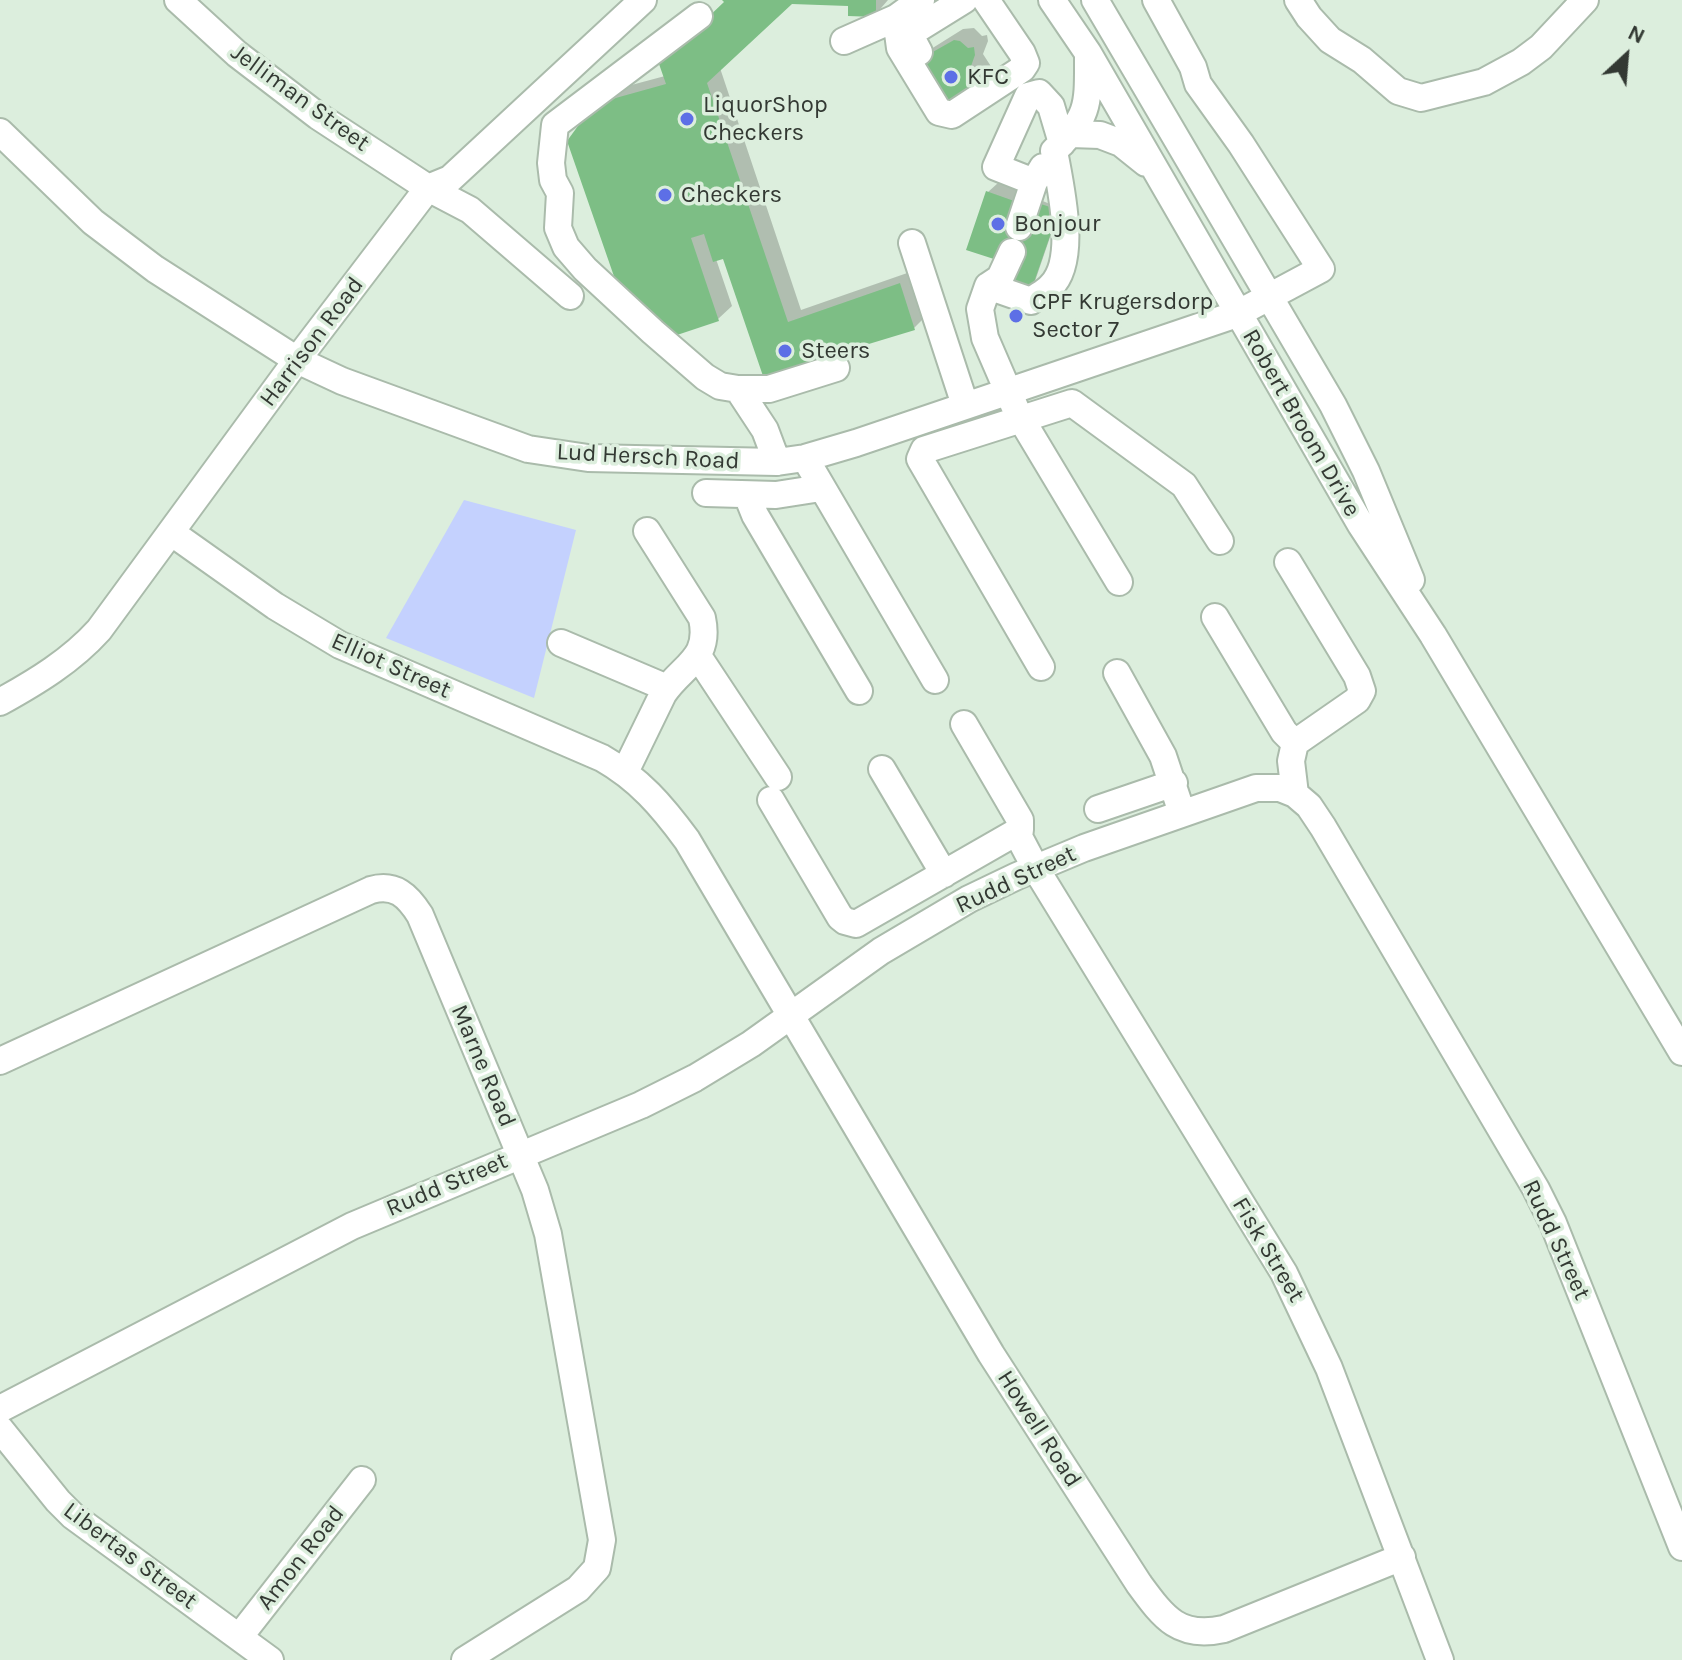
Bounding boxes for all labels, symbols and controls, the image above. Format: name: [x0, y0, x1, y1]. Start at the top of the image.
north arrow: [1586, 16, 1666, 96]
text: N: [1624, 19, 1649, 50]
street label: Jelliman Street: [225, 38, 375, 158]
place label: KFC: [967, 63, 1009, 91]
marker: KFC: [942, 68, 960, 86]
place label: LiquorShop Checkers: [703, 91, 828, 147]
marker: LiquorShop Checkers: [678, 110, 696, 128]
place label: Checkers: [681, 181, 782, 209]
marker: Checkers: [656, 186, 674, 204]
place label: Bonjour: [1014, 210, 1100, 238]
marker: Bonjour: [989, 215, 1007, 233]
street label: Harrison Road: [254, 271, 370, 413]
place label: CPF Krugersdorp Sector 7: [1032, 288, 1213, 344]
marker: CPF Krugersdorp Sector 7: [1007, 307, 1025, 325]
street label: Robert Broom Drive: [1236, 324, 1366, 522]
place label: Steers: [801, 337, 870, 365]
marker: Steers: [776, 342, 794, 360]
street label: Lud Hersch Road: [556, 438, 740, 476]
street label: Elliot Street: [327, 627, 455, 705]
street label: Rudd Street: [951, 840, 1081, 920]
street label: Marne Road: [444, 1001, 522, 1131]
street label: Rudd Street: [382, 1146, 512, 1224]
street label: Rudd Street: [1516, 1175, 1596, 1305]
street label: Fisk Street: [1225, 1192, 1311, 1308]
street label: Howell Road: [991, 1365, 1087, 1493]
street label: Libertas Street: [57, 1496, 203, 1616]
street label: Amon Road: [251, 1500, 351, 1616]

